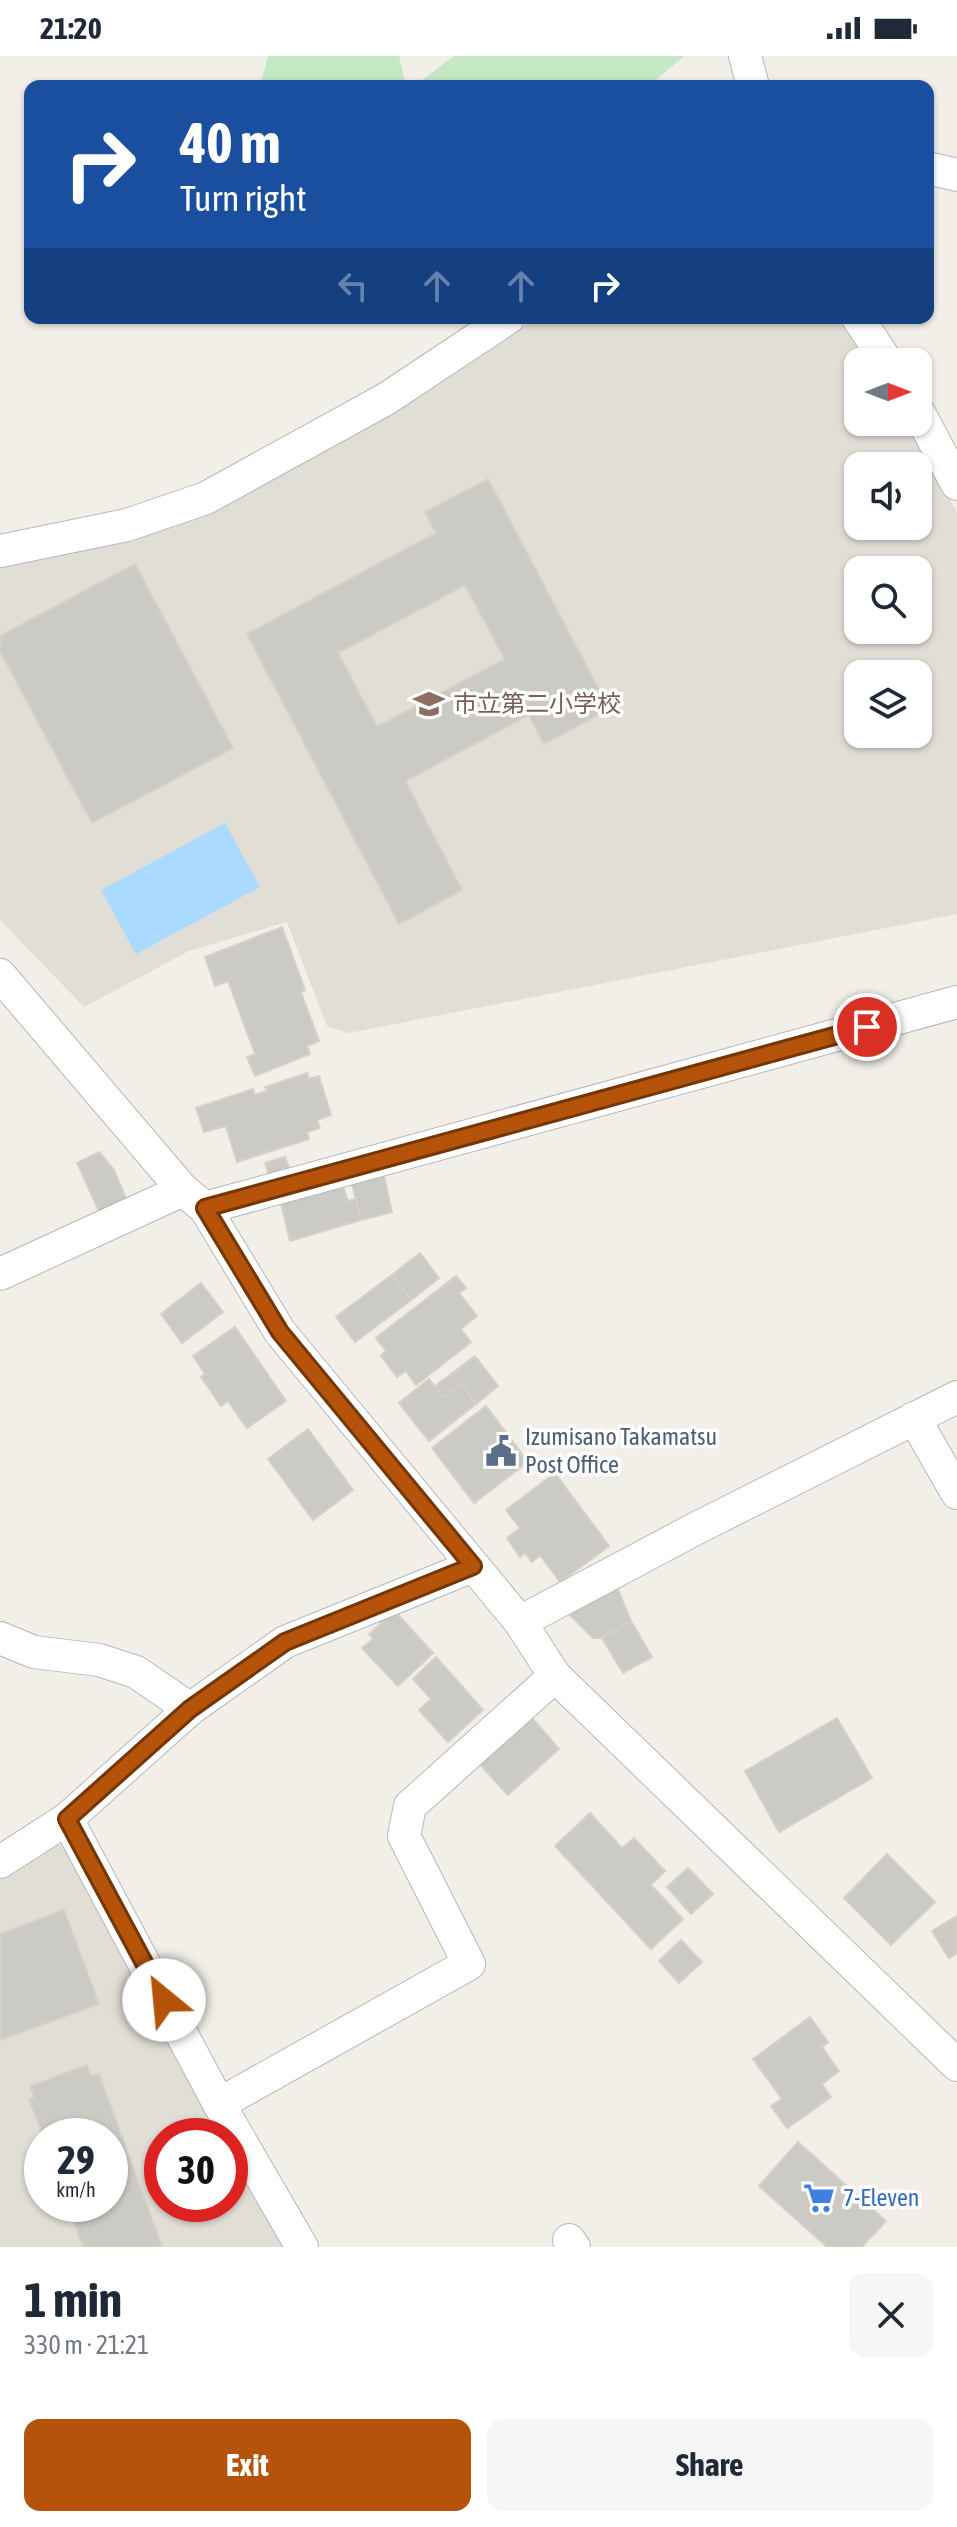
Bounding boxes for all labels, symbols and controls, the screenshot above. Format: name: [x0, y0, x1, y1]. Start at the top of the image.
text: 21:20: [40, 11, 102, 45]
text: 40 m: [180, 111, 281, 175]
icon: right: [48, 112, 152, 216]
text: Turn right: [180, 177, 307, 219]
icon: left: [331, 264, 375, 308]
icon: ahead: [415, 264, 459, 308]
icon: ahead: [499, 264, 543, 308]
icon: right: [583, 264, 627, 308]
north arrow: [844, 348, 932, 436]
map controls: [844, 348, 932, 748]
button: sound: [844, 452, 932, 540]
button: search: [844, 556, 932, 644]
button: layers: [844, 660, 932, 748]
school or university icon: 市立第二小学校: [412, 687, 446, 721]
place label: 市立第二小学校: [453, 690, 621, 717]
pin: [833, 993, 901, 1061]
icon: arrive: [845, 1005, 889, 1049]
place label: Izumisano Takamatsu Post Office: [525, 1423, 717, 1478]
public building icon: Izumisano Takamatsu Post Office: [484, 1434, 518, 1468]
position arrow: [122, 1958, 206, 2042]
speed limit sign: 30: [144, 2118, 248, 2222]
text: 29: [57, 2137, 95, 2182]
text: km/h: [56, 2178, 96, 2201]
supermarket icon: 7-Eleven: [802, 2181, 836, 2215]
place label: 7-Eleven: [843, 2184, 919, 2211]
text: 1 min: [24, 2272, 122, 2327]
button: close: [849, 2273, 933, 2357]
text: 330 m · 21:21: [24, 2330, 149, 2360]
button: Exit: [24, 2419, 471, 2511]
button: Share: [487, 2419, 933, 2511]

